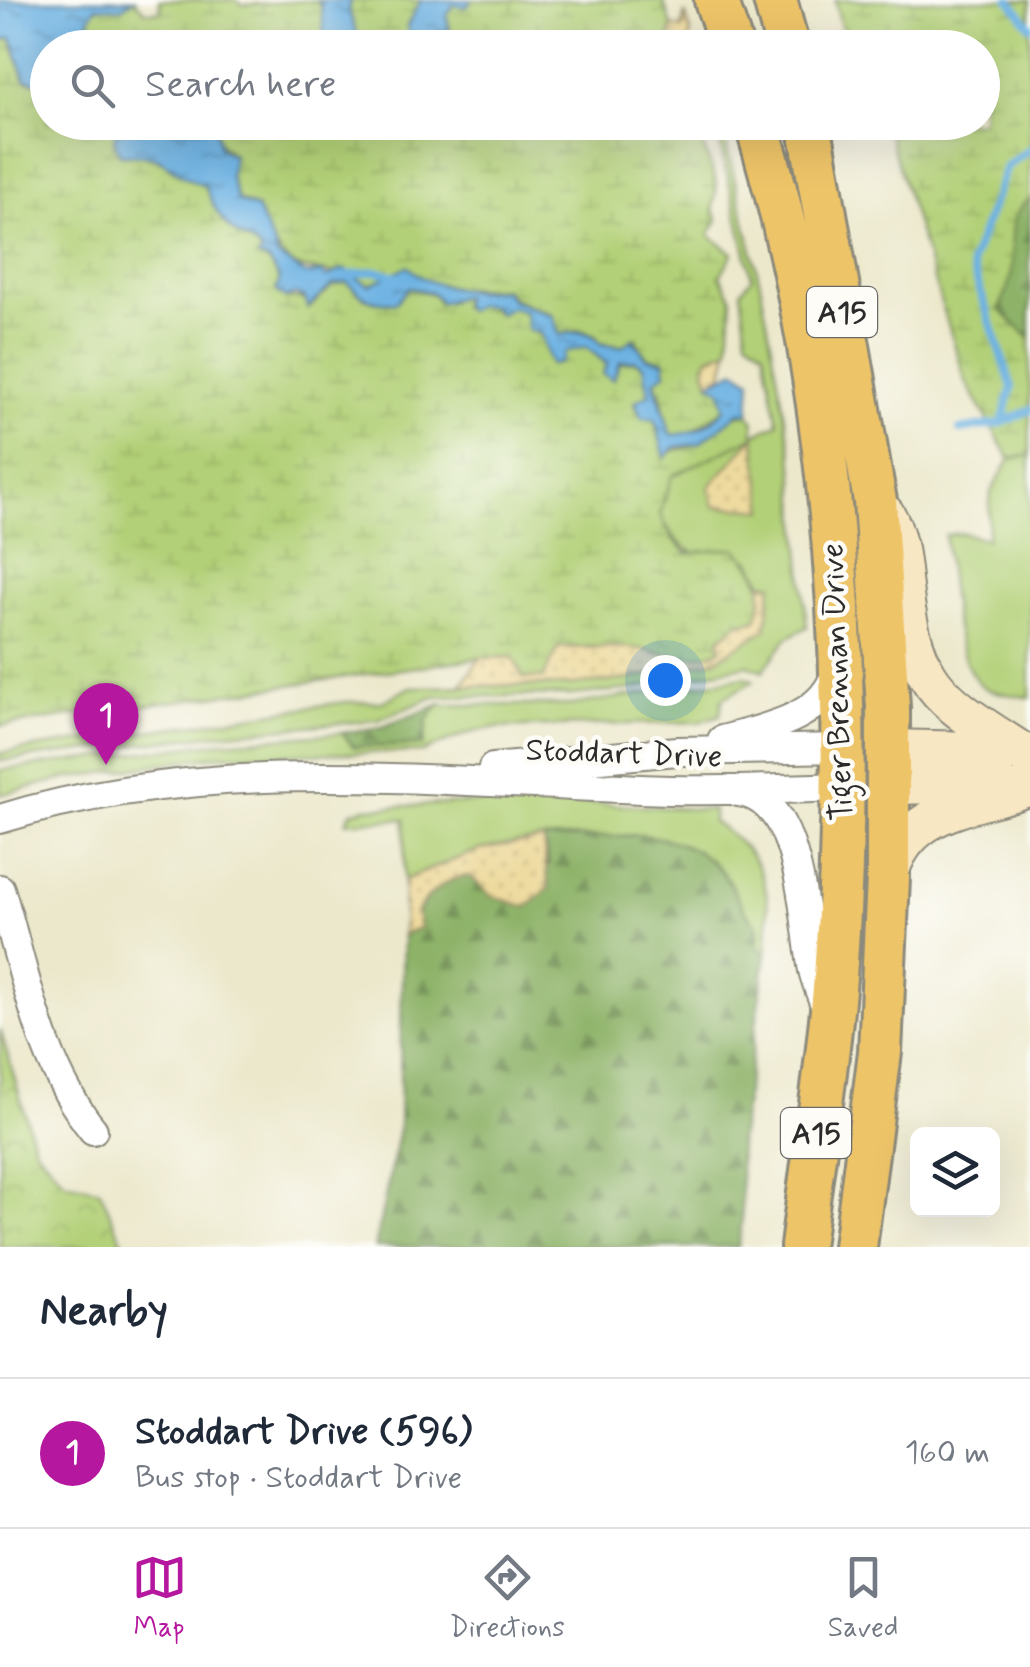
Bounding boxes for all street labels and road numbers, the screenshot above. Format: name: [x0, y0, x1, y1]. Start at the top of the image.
road number: A15: [807, 287, 877, 337]
street label: Tiger Brennan Drive: [812, 542, 867, 821]
street label: Stoddart Drive: [525, 730, 723, 778]
road number: A15: [781, 1108, 851, 1158]

